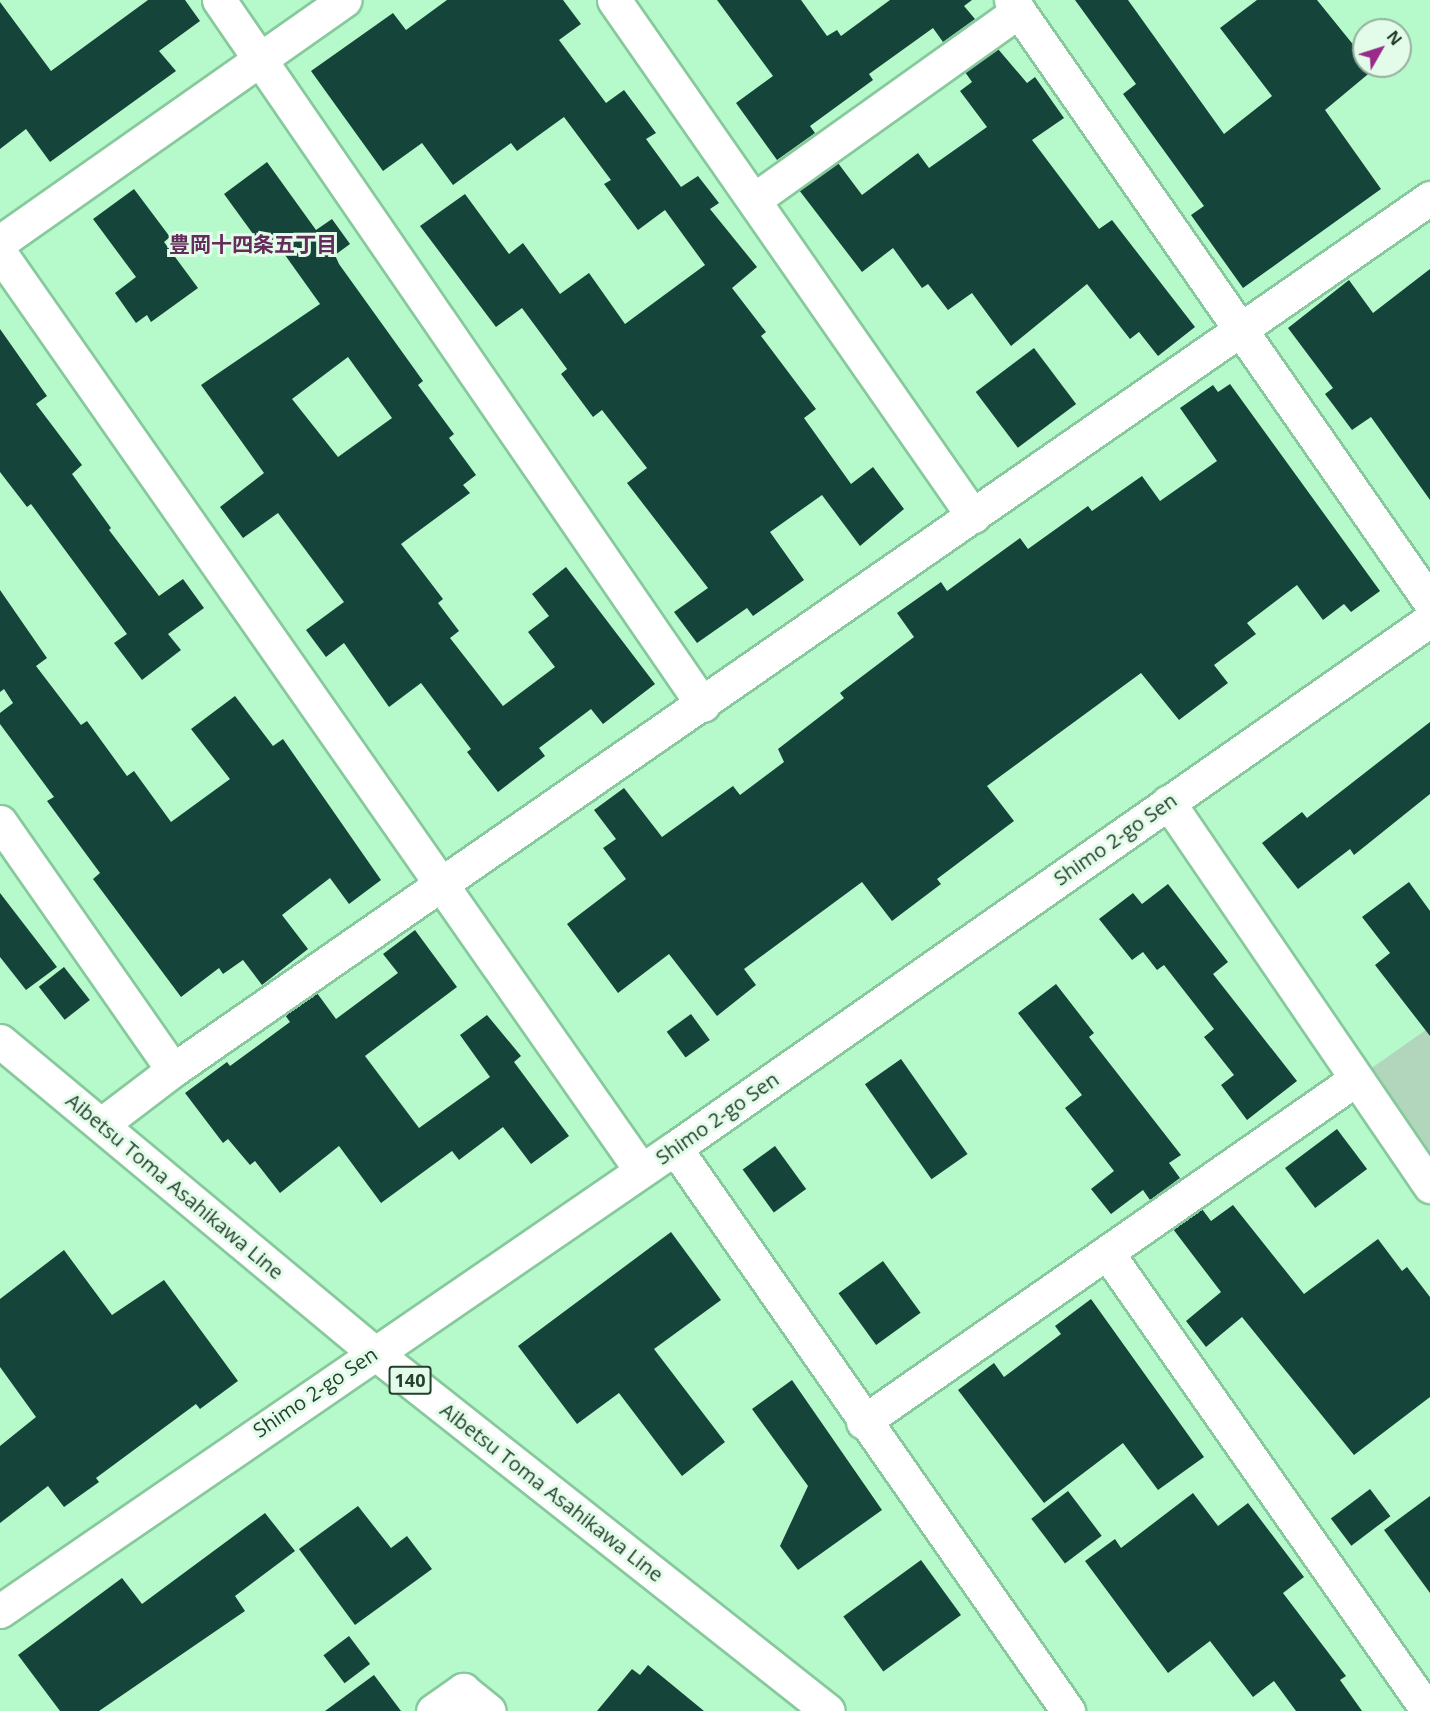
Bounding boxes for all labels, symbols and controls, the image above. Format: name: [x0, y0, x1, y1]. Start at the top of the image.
north arrow: [1352, 18, 1412, 78]
text: N: [1382, 26, 1407, 50]
district label: 豊岡十四条五丁目: [169, 231, 337, 257]
street label: Shimo 2-go Sen: [1049, 788, 1181, 890]
street label: Shimo 2-go Sen: [651, 1067, 783, 1169]
street label: Aibetsu Toma Asahikawa Line: [62, 1088, 288, 1284]
street label: Shimo 2-go Sen: [248, 1342, 382, 1442]
road number: 140: [388, 1365, 432, 1395]
street label: Aibetsu Toma Asahikawa Line: [436, 1398, 668, 1586]

